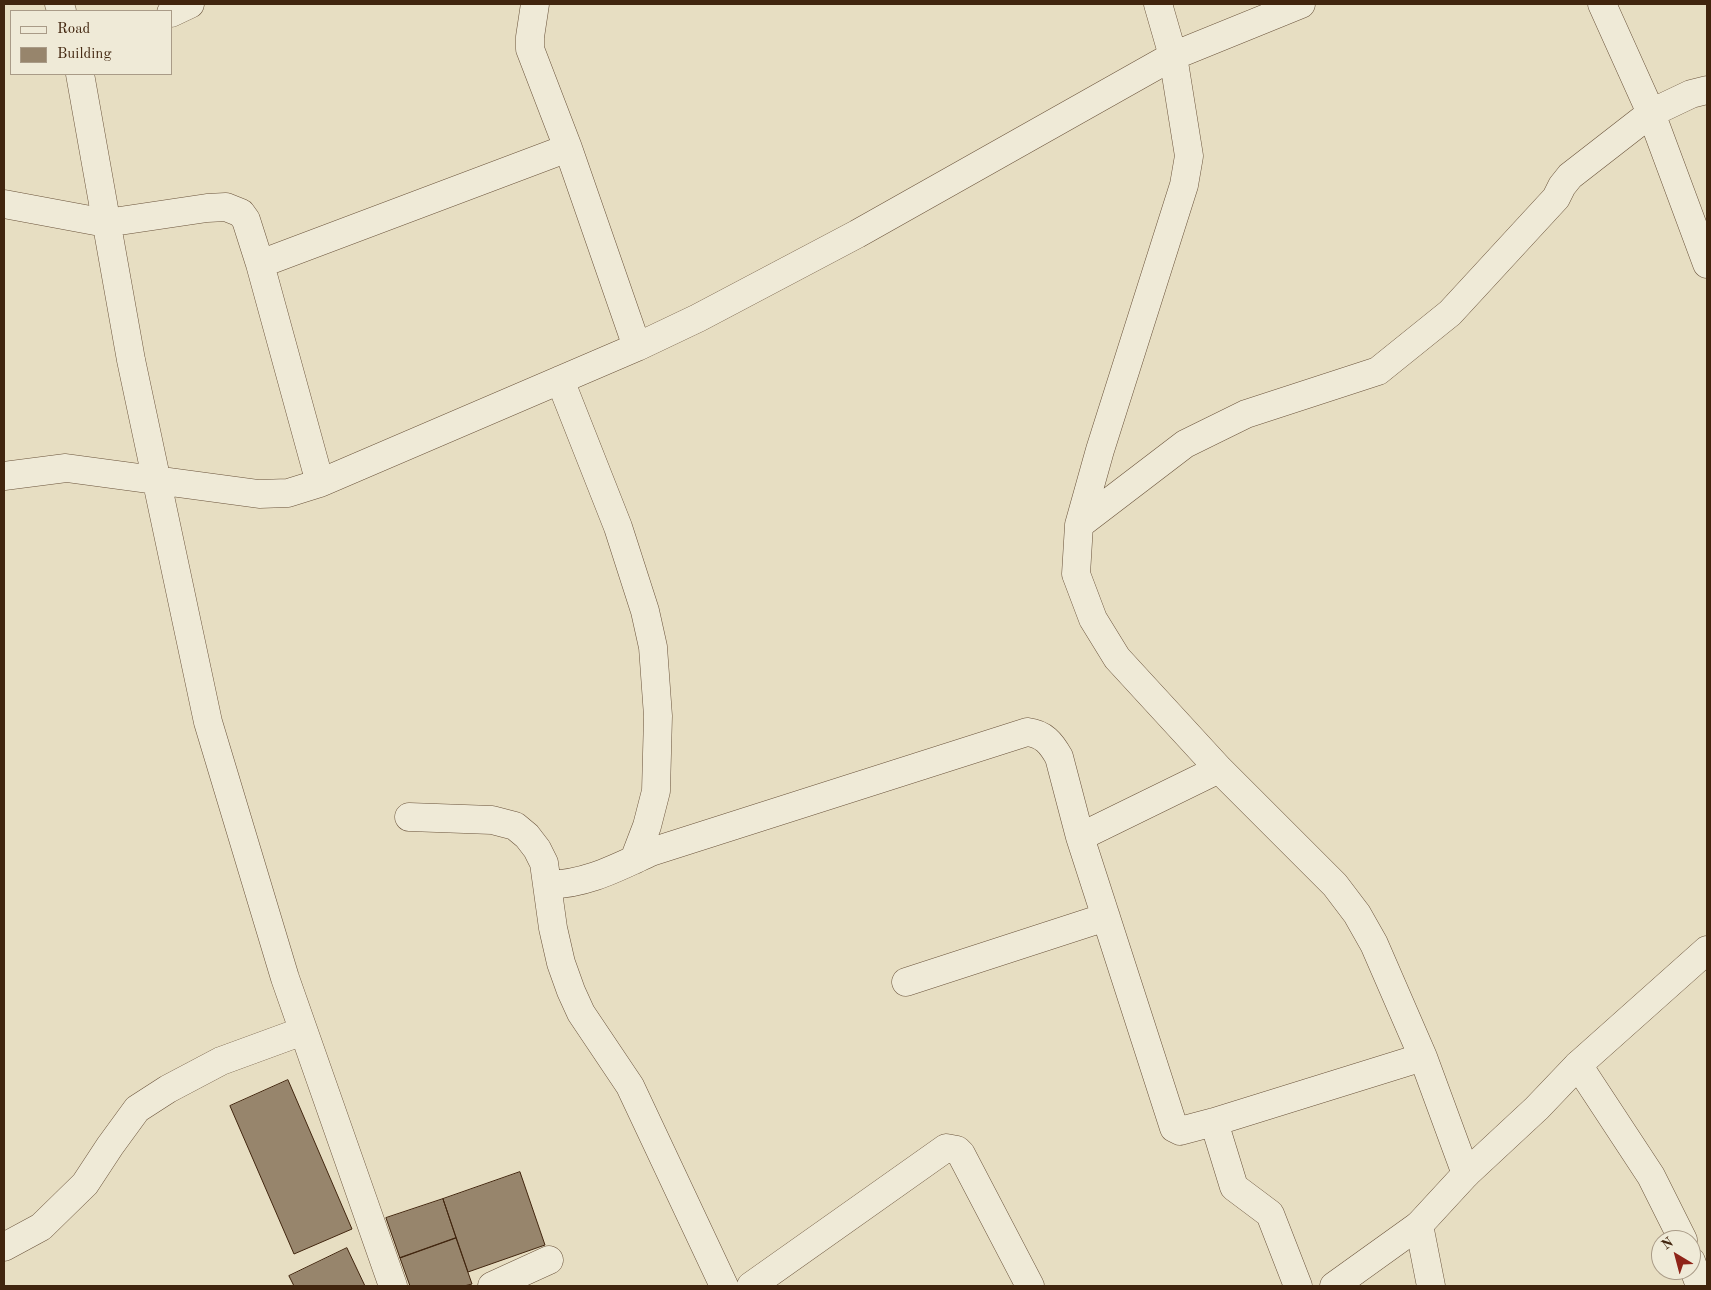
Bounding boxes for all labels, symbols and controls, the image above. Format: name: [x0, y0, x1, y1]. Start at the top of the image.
legend: [10, 10, 172, 75]
text: Road: [57, 22, 90, 37]
text: Building: [57, 47, 112, 62]
north arrow: [1651, 1230, 1701, 1280]
text: N: [1659, 1235, 1676, 1253]

